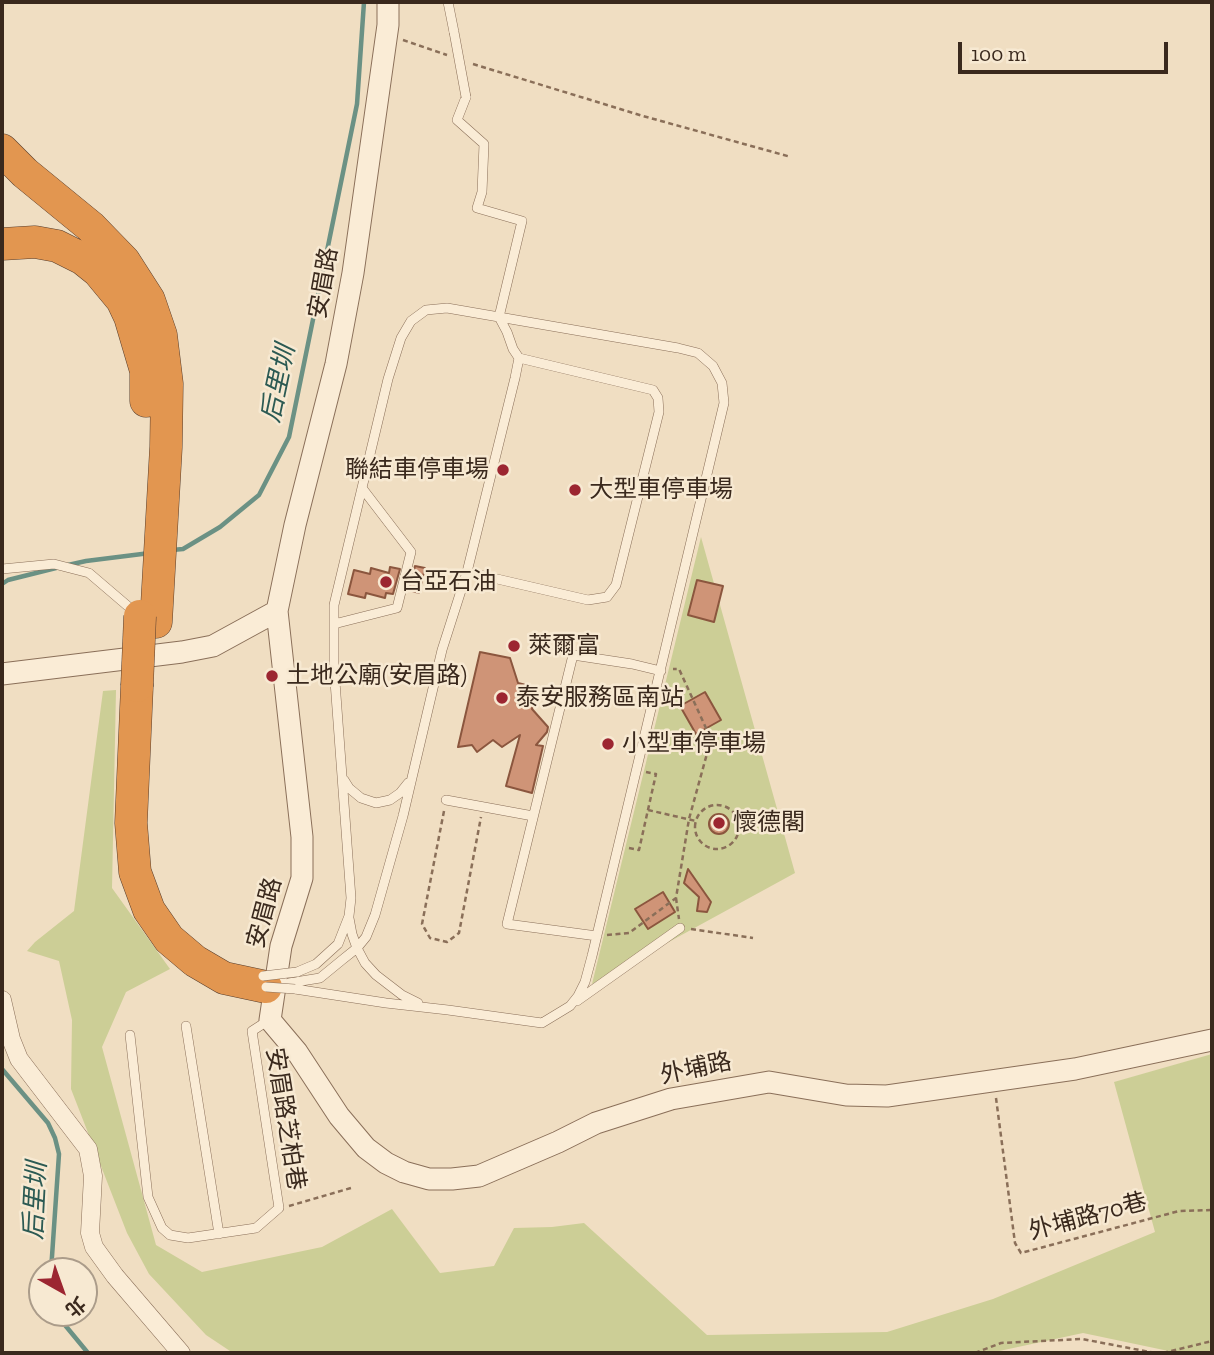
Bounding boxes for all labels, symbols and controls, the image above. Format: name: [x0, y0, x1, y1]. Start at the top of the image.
scale bar: [962, 28, 1172, 72]
text: 100 m: [971, 41, 1026, 66]
street label: 安眉路: [304, 245, 344, 321]
water label: 后里圳: [256, 343, 302, 425]
place label: 聯結車停車場: [345, 456, 489, 484]
marker: 聯結車停車場: [495, 462, 511, 478]
place label: 大型車停車場: [589, 476, 733, 504]
marker: 大型車停車場: [567, 482, 583, 498]
place label: 台亞石油: [400, 568, 496, 596]
marker: 台亞石油: [378, 574, 394, 590]
place label: 萊爾富: [528, 632, 600, 660]
marker: 萊爾富: [506, 638, 522, 654]
place label: 土地公廟(安眉路): [286, 662, 467, 690]
marker: 土地公廟(安眉路): [264, 668, 280, 684]
place label: 泰安服務區南站: [516, 684, 684, 712]
marker: 泰安服務區南站: [494, 690, 510, 706]
place label: 小型車停車場: [622, 730, 766, 758]
marker: 小型車停車場: [600, 736, 616, 752]
place label: 懷德閣: [733, 809, 805, 837]
marker: 懷德閣: [711, 815, 727, 831]
street label: 安眉路: [242, 874, 288, 952]
street label: 安眉路芝柏巷: [260, 1046, 310, 1192]
street label: 外埔路: [658, 1047, 734, 1091]
water label: 后里圳: [18, 1161, 54, 1241]
street label: 外埔路70巷: [1026, 1187, 1150, 1247]
north arrow: [28, 1257, 98, 1327]
text: 北: [61, 1292, 90, 1322]

